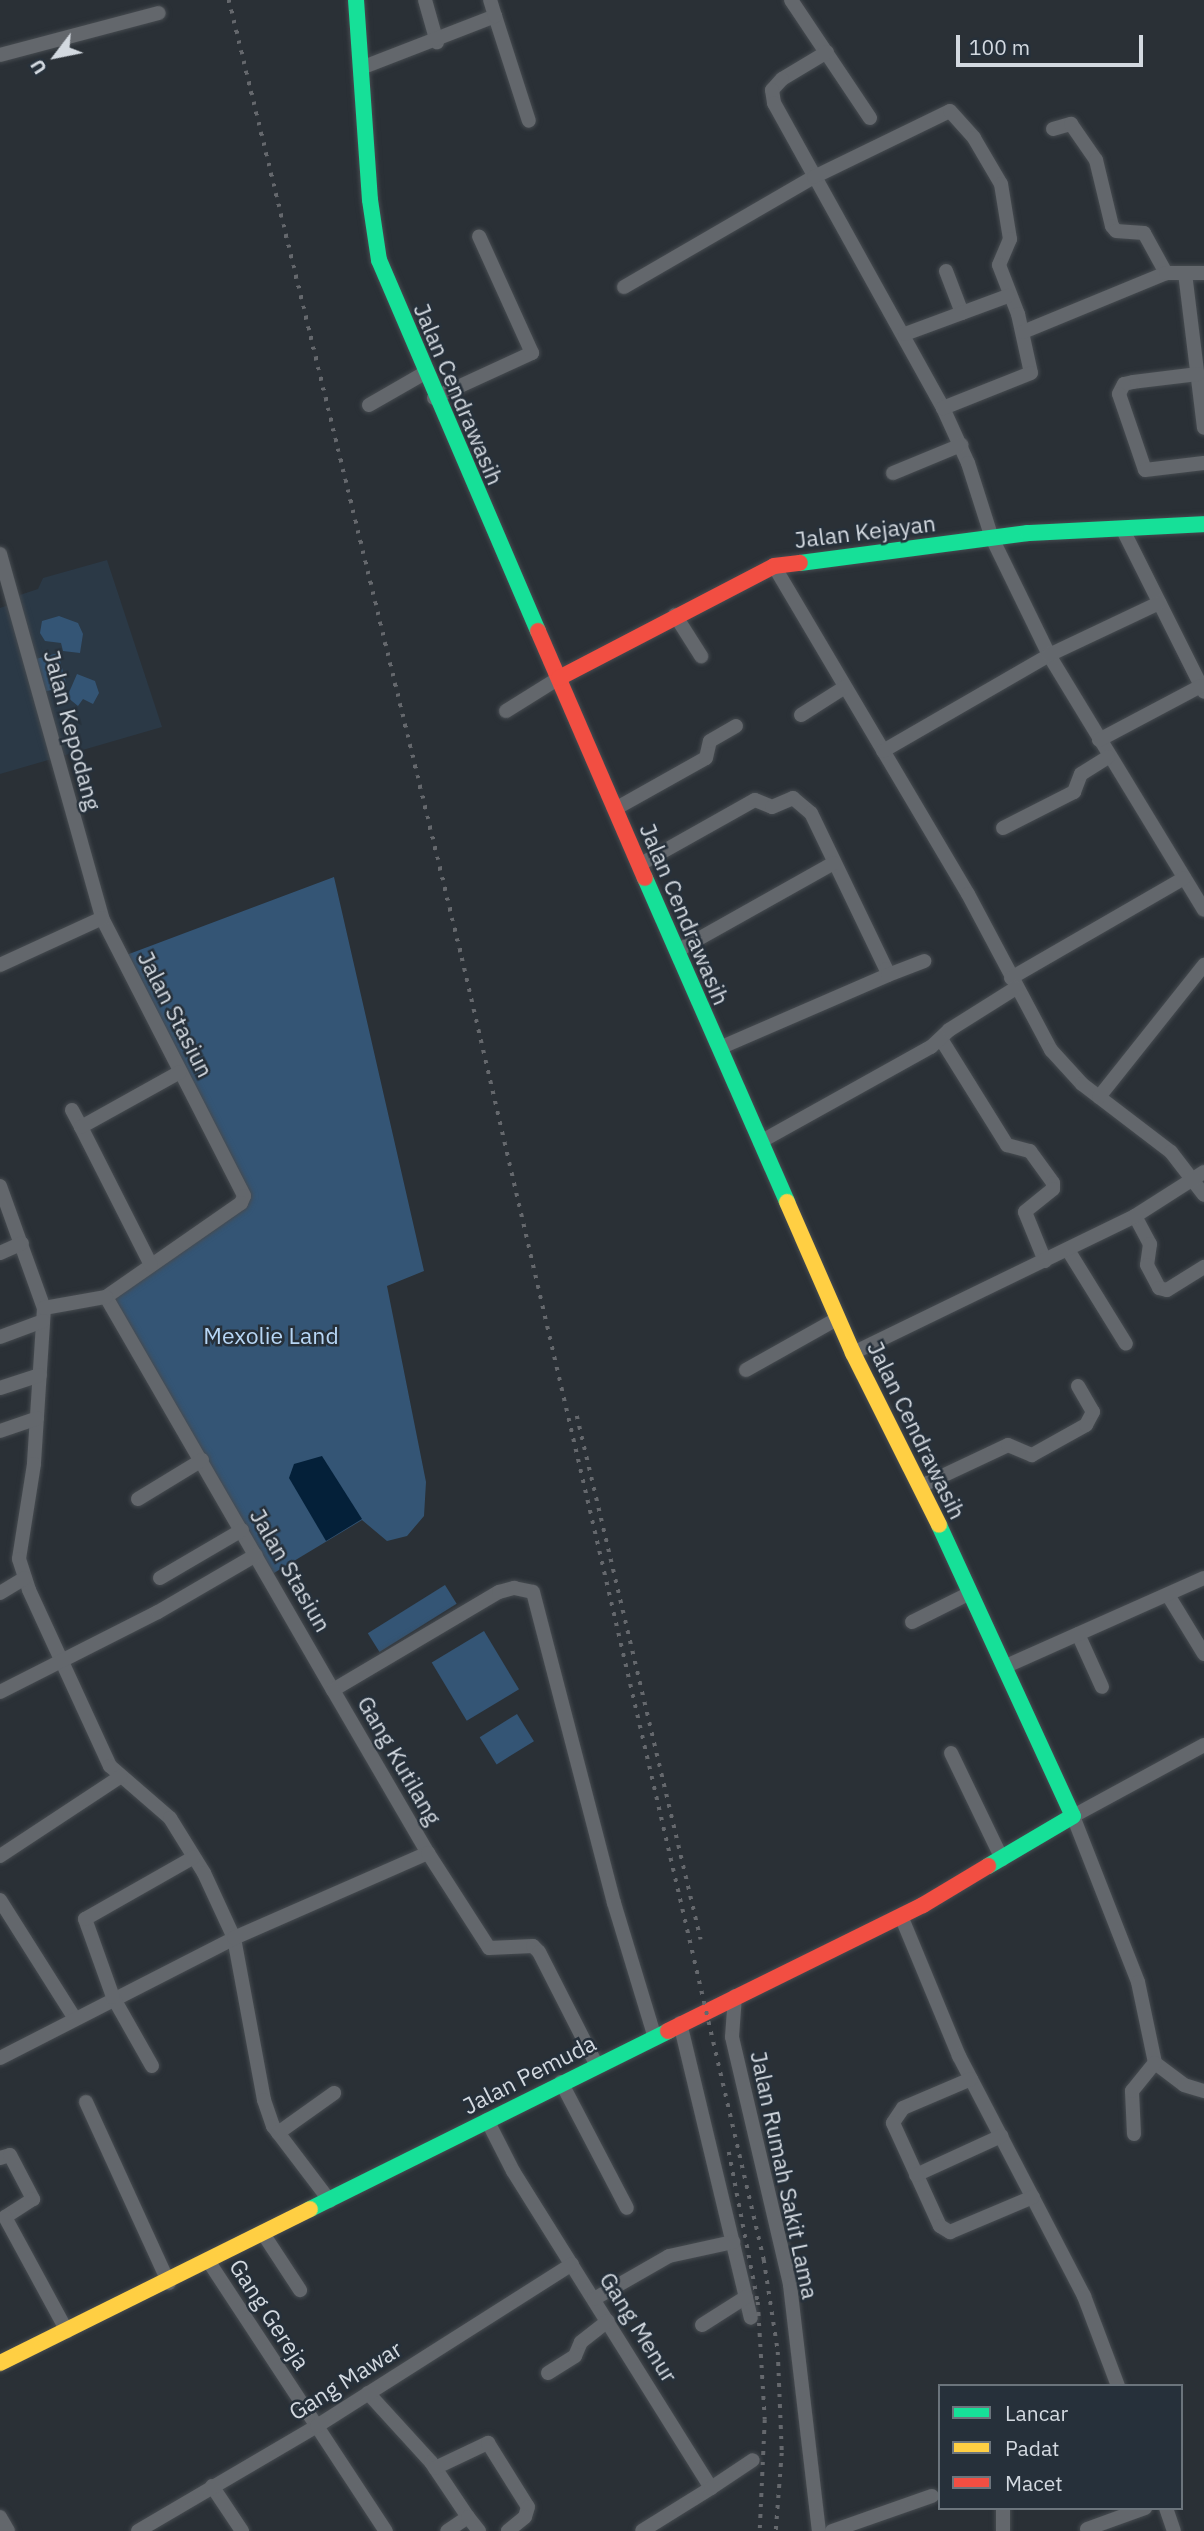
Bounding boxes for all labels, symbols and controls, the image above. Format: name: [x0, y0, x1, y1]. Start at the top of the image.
north arrow: [21, 21, 91, 91]
scale bar: [959, 21, 1146, 65]
text: 100 m: [969, 33, 1030, 61]
text: U: [25, 55, 52, 79]
street label: Jalan Cendrawasih: [408, 299, 510, 489]
street label: Jalan Kejayan: [793, 509, 937, 553]
street label: Jalan Kepodang: [38, 647, 108, 813]
street label: Jalan Cendrawasih: [634, 819, 736, 1009]
street label: Jalan Stasiun: [132, 946, 220, 1082]
park label: Mexolie Land: [203, 1321, 339, 1349]
street label: Jalan Cendrawasih: [862, 1336, 972, 1524]
street label: Jalan Stasiun: [245, 1503, 337, 1637]
street label: Gang Kutilang: [352, 1691, 448, 1829]
street label: Jalan Pemuda: [458, 2029, 600, 2119]
street label: Jalan Rumah Sakit Lama: [745, 2048, 825, 2302]
street label: Gang Gereja: [224, 2253, 316, 2375]
street label: Gang Menur: [594, 2267, 684, 2387]
street label: Gang Mawar: [283, 2334, 407, 2426]
legend: [938, 2384, 1183, 2510]
text: Lancar: [1005, 2399, 1068, 2427]
text: Padat: [1005, 2434, 1060, 2462]
text: Macet: [1005, 2469, 1063, 2497]

